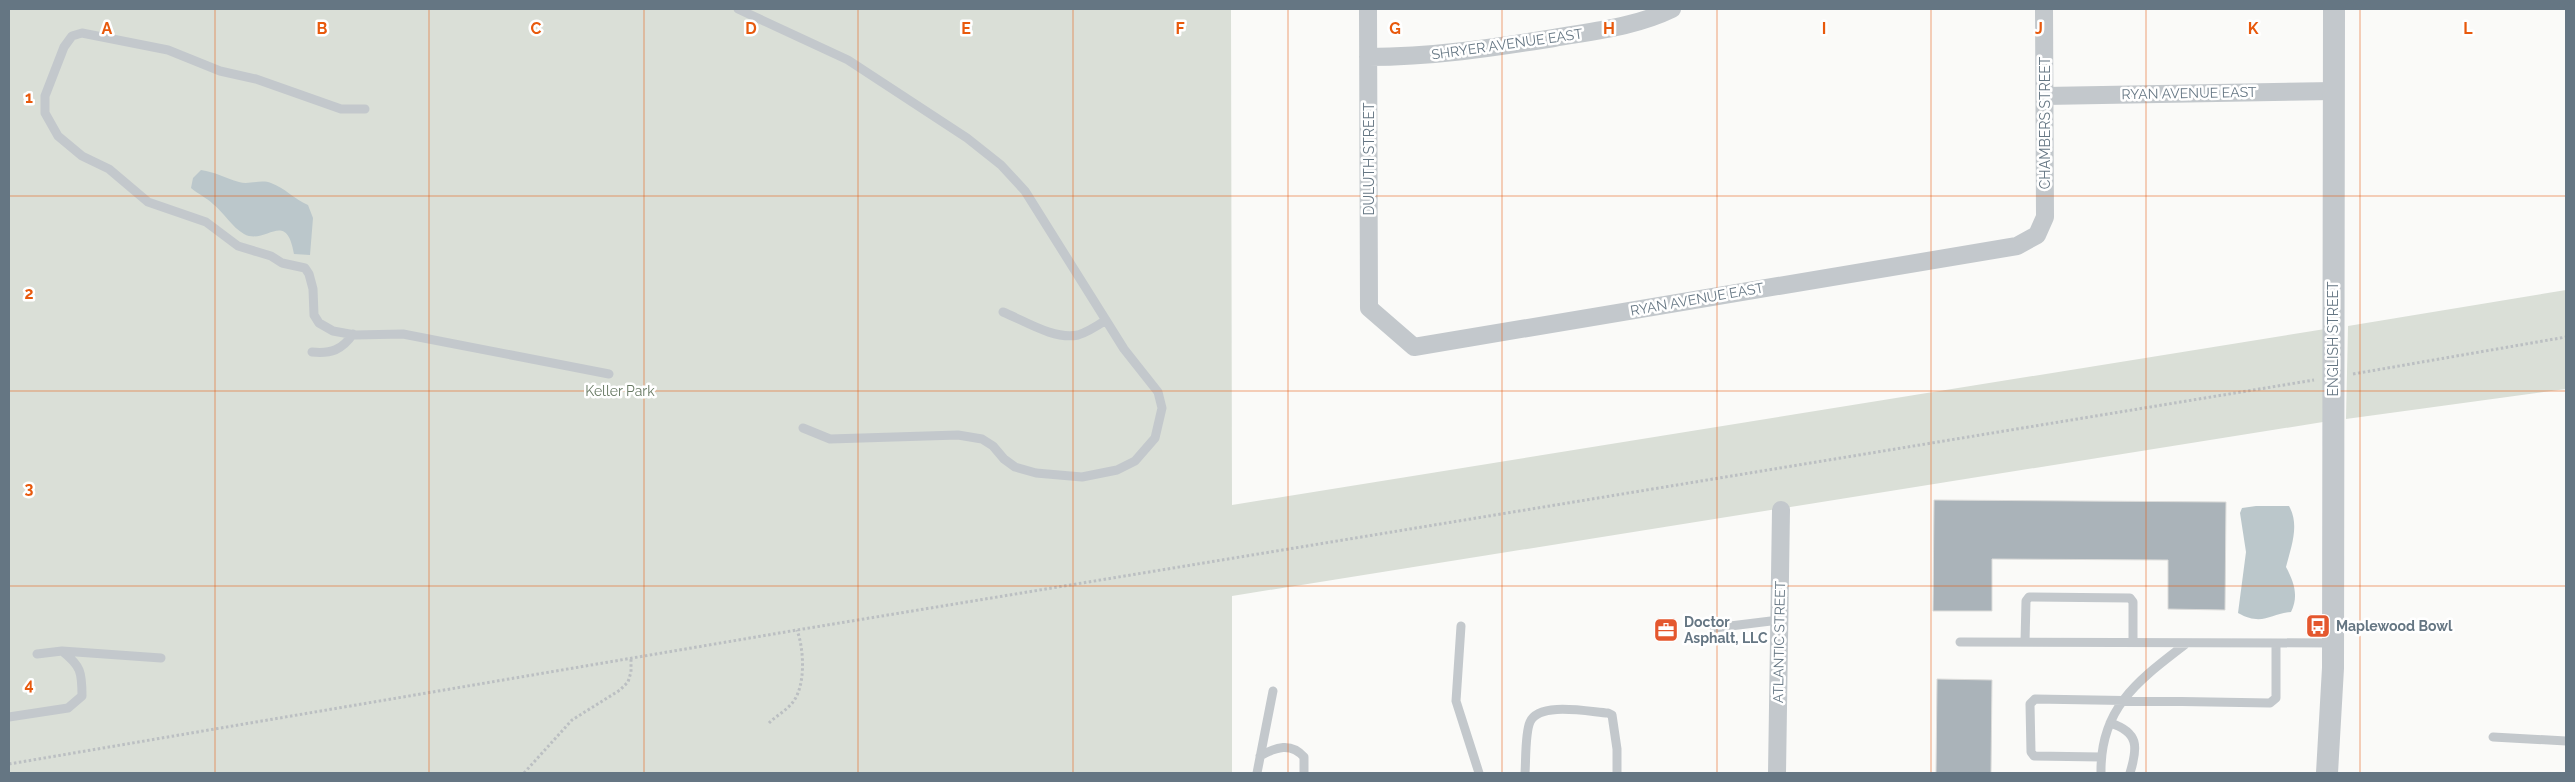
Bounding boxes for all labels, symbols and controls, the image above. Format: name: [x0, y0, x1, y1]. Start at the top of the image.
text: A: [102, 19, 113, 38]
text: B: [317, 19, 328, 38]
text: C: [531, 19, 542, 38]
text: D: [745, 19, 757, 38]
text: E: [961, 19, 971, 38]
text: F: [1175, 19, 1185, 38]
text: G: [1389, 19, 1401, 38]
text: H: [1603, 19, 1615, 38]
text: I: [1822, 19, 1826, 38]
text: J: [2035, 19, 2043, 38]
text: K: [2248, 19, 2259, 38]
text: L: [2463, 19, 2473, 38]
street label: SHRYER AVENUE EAST: [1430, 25, 1584, 63]
street label: CHAMBERS STREET: [2037, 56, 2053, 189]
street label: RYAN AVENUE EAST: [2121, 84, 2257, 102]
text: 1: [25, 88, 33, 107]
street label: DULUTH STREET: [1361, 102, 1377, 216]
street label: RYAN AVENUE EAST: [1629, 279, 1765, 319]
street label: ENGLISH STREET: [2325, 281, 2341, 397]
text: 2: [24, 284, 34, 303]
park label: Keller Park: [585, 383, 655, 399]
text: 3: [25, 479, 34, 498]
street label: ATLANTIC STREET: [1770, 580, 1788, 703]
bus stop icon: Maplewood Bowl: [2305, 613, 2331, 639]
place label: Doctor Asphalt, LLC: [1684, 614, 1768, 646]
office icon: Doctor Asphalt, LLC: [1653, 617, 1679, 643]
place label: Maplewood Bowl: [2336, 618, 2453, 634]
text: 4: [24, 675, 34, 694]

